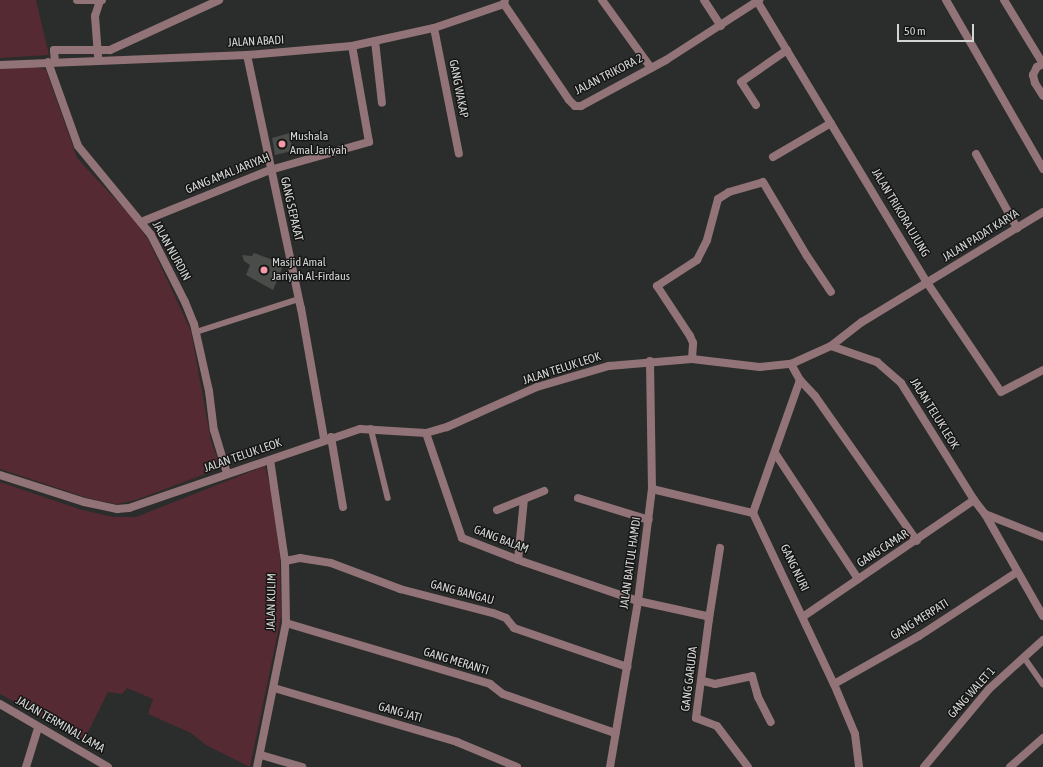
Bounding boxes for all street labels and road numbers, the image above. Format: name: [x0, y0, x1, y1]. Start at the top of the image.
street label: JALAN ABADI: [228, 33, 284, 51]
street label: JALAN TRIKORA 2: [572, 52, 646, 98]
street label: GANG WAKAP: [445, 59, 471, 119]
street label: GANG AMAL JARIYAH: [184, 151, 272, 197]
street label: JALAN TRIKORA UJUNG: [868, 166, 932, 260]
street label: GANG SEPAKAT: [277, 176, 305, 242]
street label: JALAN PADAT KARYA: [940, 207, 1022, 265]
street label: JALAN NURDIN: [149, 219, 193, 283]
street label: JALAN TELUK LEOK: [521, 350, 603, 388]
street label: JALAN TELUK LEOK: [906, 376, 962, 452]
street label: JALAN TELUK LEOK: [202, 436, 284, 476]
street label: JALAN BAITUL HAMDI: [617, 516, 645, 610]
street label: GANG BALAM: [472, 523, 530, 557]
street label: GANG CAMAR: [855, 527, 911, 571]
street label: GANG NURI: [776, 542, 812, 594]
street label: JALAN KULIM: [264, 573, 280, 631]
street label: GANG BANGAU: [429, 578, 495, 608]
street label: GANG MERPATI: [888, 597, 952, 643]
street label: GANG MERANTI: [421, 645, 491, 679]
street label: GANG GARUDA: [679, 646, 701, 712]
street label: GANG WALET 1: [945, 664, 999, 722]
street label: JALAN TERMINAL LAMA: [13, 694, 107, 756]
street label: GANG JATI: [376, 700, 424, 726]

